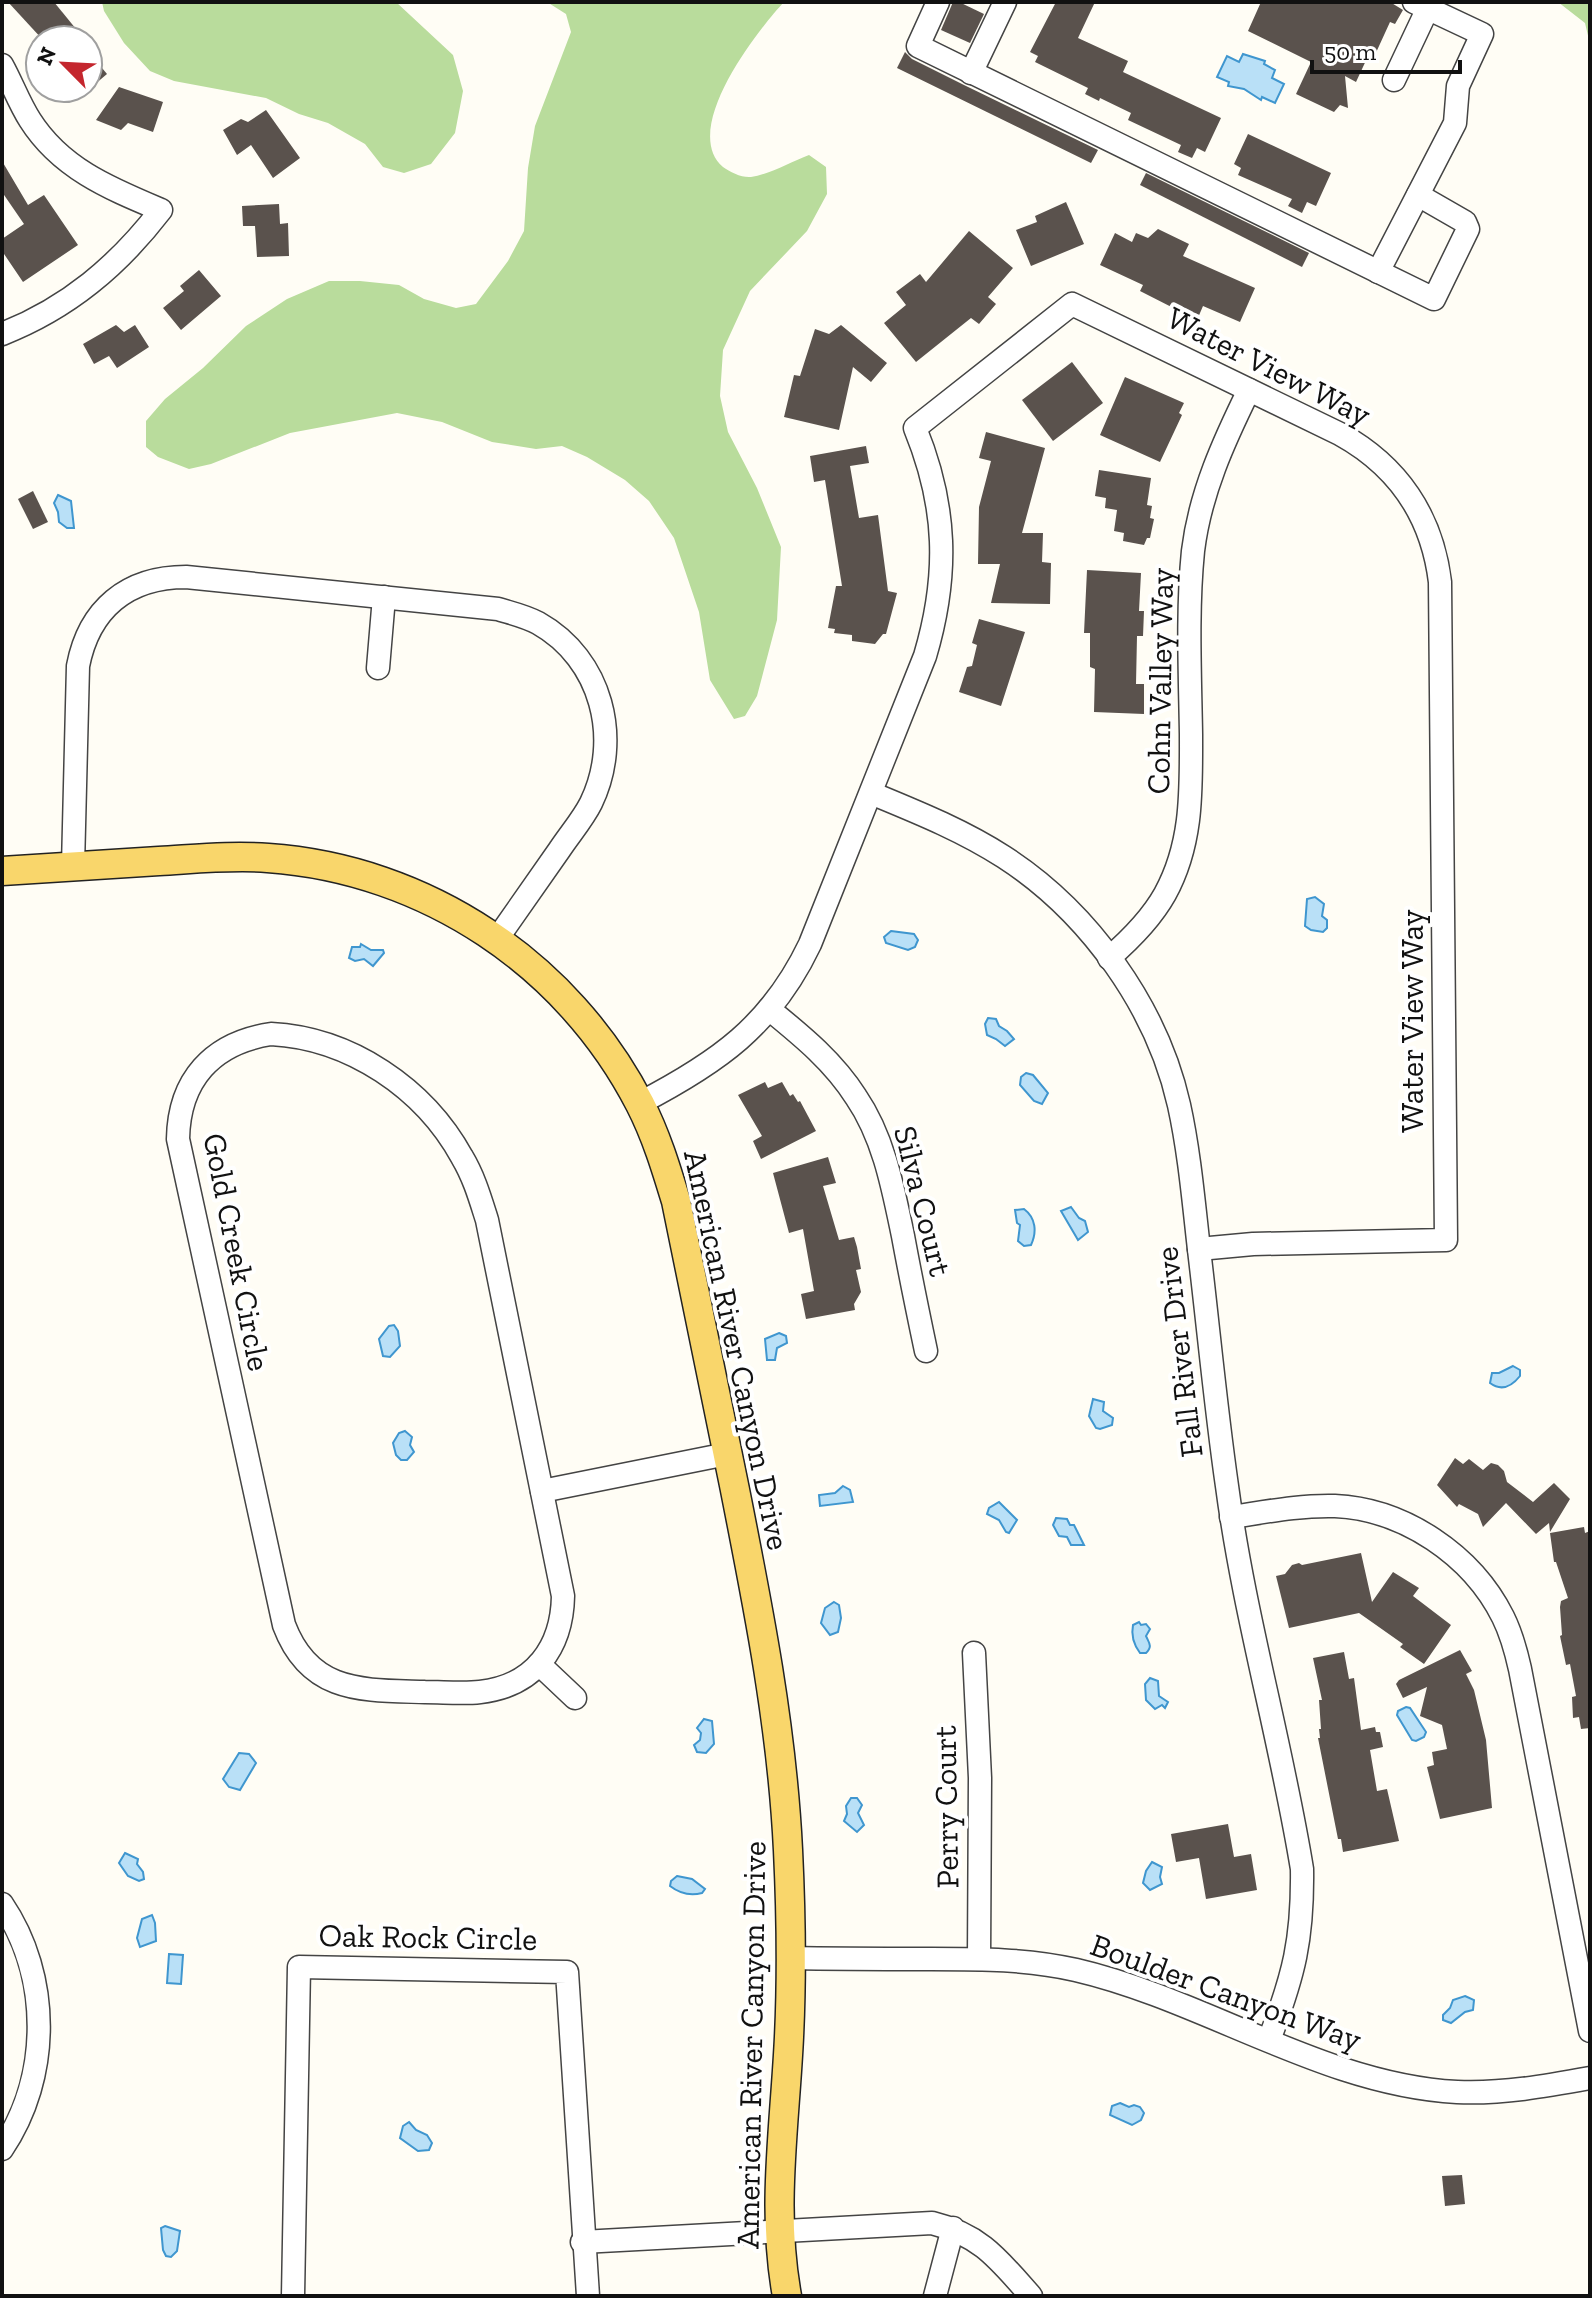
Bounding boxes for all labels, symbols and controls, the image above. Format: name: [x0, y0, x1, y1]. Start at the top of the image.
north arrow: [24, 24, 104, 104]
scale bar: [1312, 24, 1460, 74]
text: 50 m: [1324, 37, 1377, 66]
text: N: [30, 43, 62, 69]
street label: Water View Way: [1161, 298, 1378, 434]
street label: Cohn Valley Way: [1139, 567, 1181, 795]
street label: Water View Way: [1393, 909, 1431, 1133]
street label: Silva Court: [886, 1122, 960, 1280]
street label: Gold Creek Circle: [195, 1130, 279, 1374]
street label: American River Canyon Drive: [676, 1147, 798, 1553]
street label: Fall River Drive: [1147, 1245, 1211, 1459]
street label: Perry Court: [926, 1725, 966, 1889]
street label: American River Canyon Drive: [728, 1841, 774, 2249]
street label: Oak Rock Circle: [318, 1916, 538, 1958]
street label: Boulder Canyon Way: [1085, 1925, 1367, 2059]

